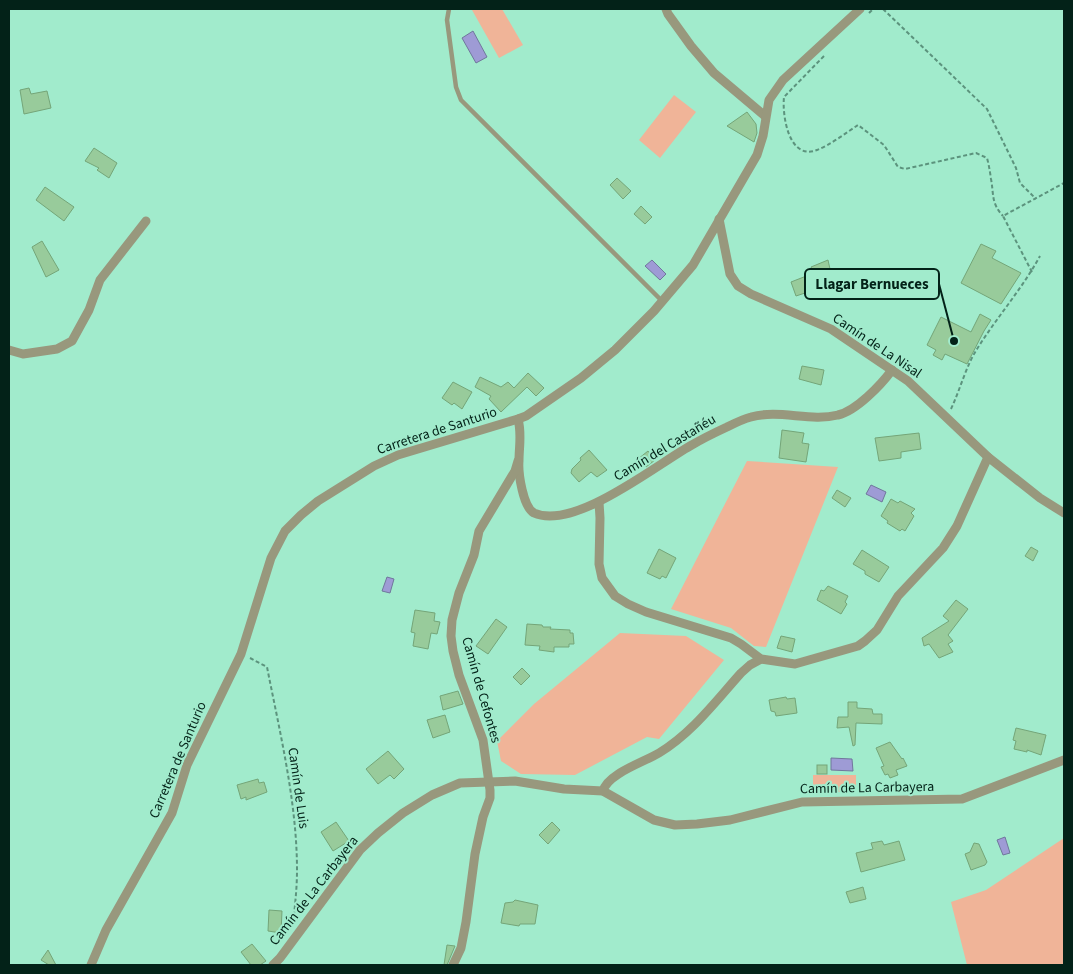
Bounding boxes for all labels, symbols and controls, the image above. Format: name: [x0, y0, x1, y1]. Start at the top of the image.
callout: Llagar Bernueces: [805, 269, 939, 299]
text: Llagar Bernueces: [815, 274, 929, 295]
street label: Camín de La Nisal: [828, 309, 926, 384]
street label: Carretera de Santurio: [374, 402, 500, 460]
street label: Camín del Castañéu: [610, 410, 720, 486]
street label: Camín de Cefontes: [456, 635, 506, 746]
street label: Carretera de Santurio: [144, 698, 212, 822]
street label: Camín de Luis: [282, 746, 314, 830]
street label: Camín de La Carbayera: [800, 777, 934, 799]
street label: Camín de La Carbayera: [265, 832, 363, 950]

